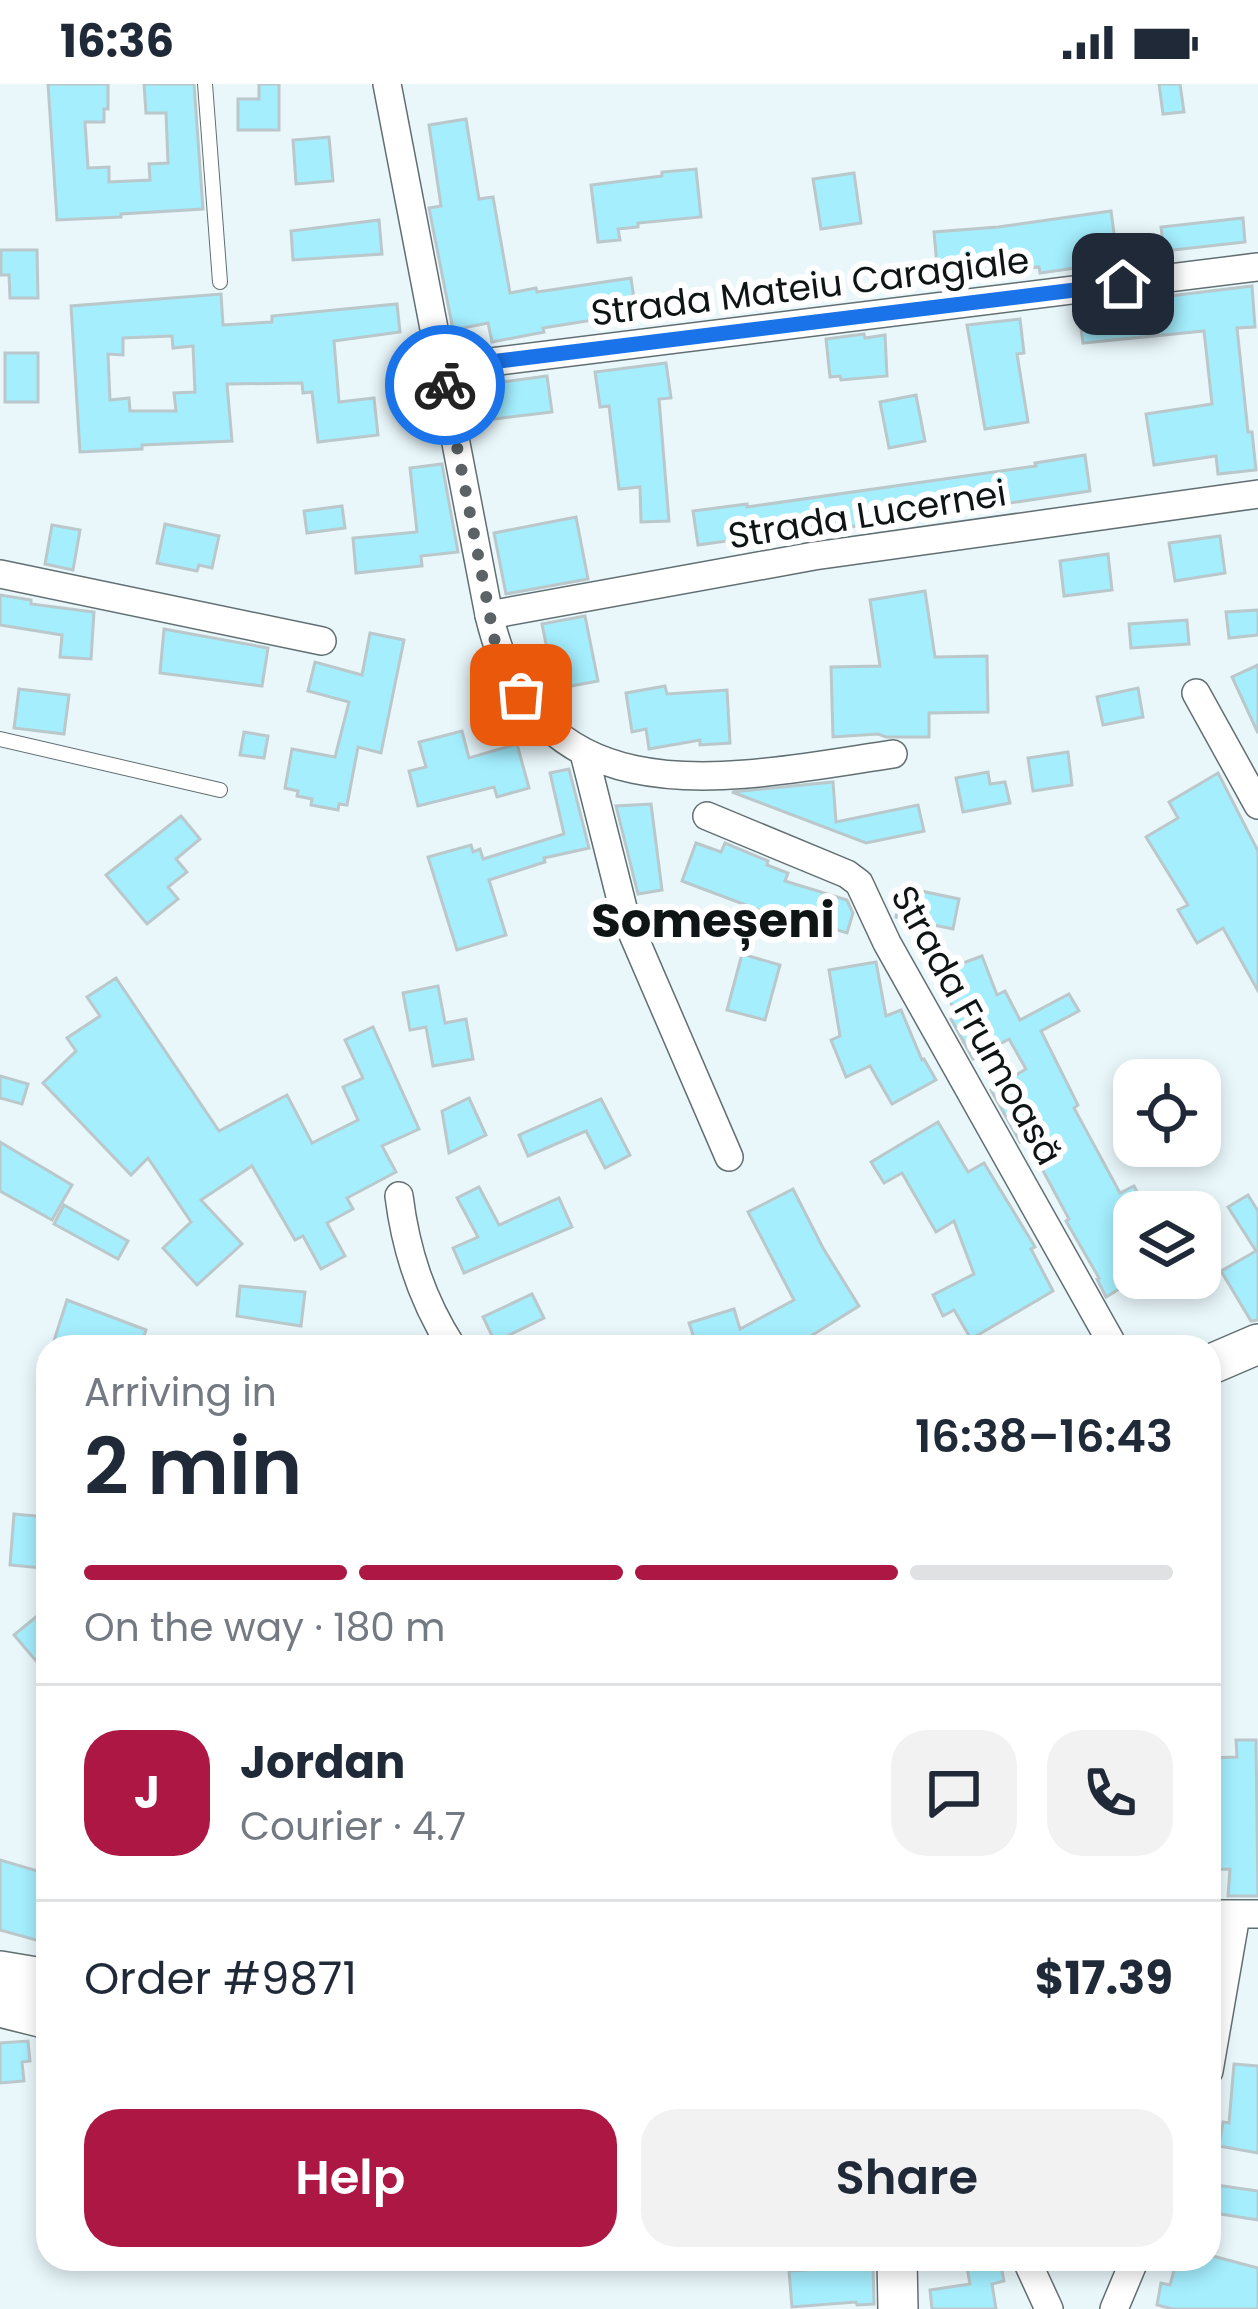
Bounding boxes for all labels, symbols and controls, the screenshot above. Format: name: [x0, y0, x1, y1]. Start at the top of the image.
text: 16:36: [60, 10, 174, 73]
pin: [1072, 233, 1174, 335]
street label: Strada Mateiu Caragiale: [588, 234, 1032, 339]
icon: home: [1090, 251, 1156, 317]
courier: [385, 325, 505, 445]
icon: bike: [412, 352, 478, 418]
street label: Strada Lucernei: [724, 467, 1010, 562]
pin: [470, 644, 572, 746]
icon: bag: [488, 662, 554, 728]
street label: Strada Frumoasă: [879, 876, 1075, 1174]
district label: Someșeni: [591, 887, 835, 954]
map controls: [1113, 1059, 1221, 1299]
button: locate: [1113, 1059, 1221, 1167]
button: layers: [1113, 1191, 1221, 1299]
text: Arriving in: [84, 1365, 277, 1420]
text: 16:38–16:43: [915, 1405, 1173, 1468]
text: 2 min: [84, 1412, 302, 1521]
text: On the way · 180 m: [84, 1600, 445, 1655]
button: chat: [891, 1730, 1017, 1856]
button: phone: [1047, 1730, 1173, 1856]
text: Jordan: [240, 1731, 405, 1794]
text: J: [134, 1761, 160, 1824]
text: Courier · 4.7: [240, 1799, 466, 1854]
text: Order #9871: [84, 1947, 357, 2010]
text: $17.39: [1035, 1947, 1173, 2010]
button: Help: [84, 2109, 617, 2247]
button: Share: [641, 2109, 1173, 2247]

